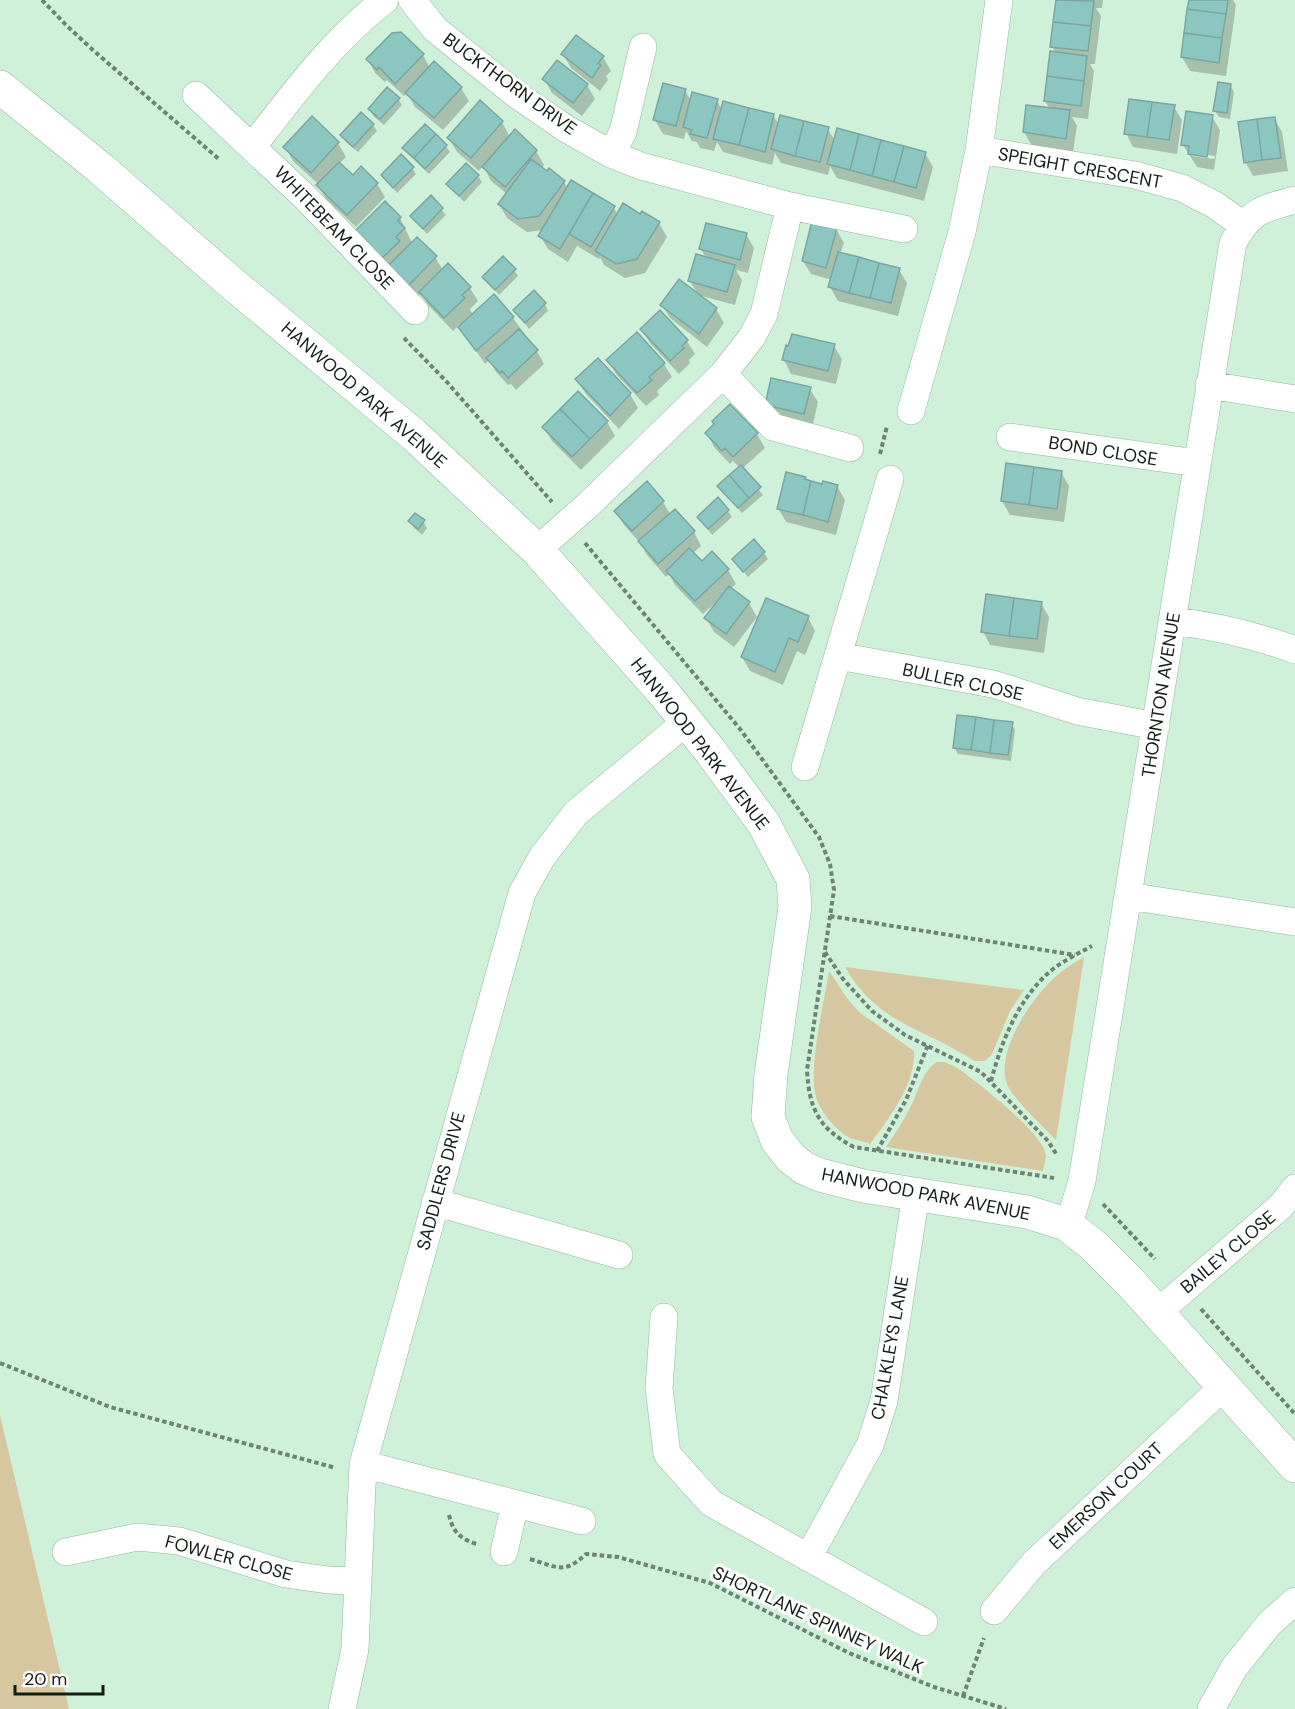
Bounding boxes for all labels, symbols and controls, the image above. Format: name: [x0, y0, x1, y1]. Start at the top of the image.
street label: BUCKTHORN DRIVE: [438, 27, 582, 141]
street label: SPEIGHT CRESCENT: [996, 142, 1164, 194]
street label: WHITEBEAM CLOSE: [269, 161, 399, 295]
street label: HANWOOD PARK AVENUE: [276, 316, 452, 474]
street label: BOND CLOSE: [1047, 431, 1159, 471]
street label: THORNTON AVENUE: [1136, 611, 1186, 779]
street label: HANWOOD PARK AVENUE: [625, 653, 775, 835]
street label: BULLER CLOSE: [900, 657, 1026, 707]
street label: SADDLERS DRIVE: [411, 1109, 471, 1253]
street label: HANWOOD PARK AVENUE: [820, 1162, 1032, 1226]
street label: BAILEY CLOSE: [1175, 1205, 1281, 1299]
street label: CHALKLEYS LANE: [866, 1274, 914, 1422]
street label: EMERSON COURT: [1044, 1437, 1168, 1555]
street label: FOWLER CLOSE: [162, 1529, 296, 1587]
street label: SHORTLANE SPINNEY WALK: [709, 1561, 928, 1680]
scale bar: [15, 1658, 104, 1696]
text: 20 m: [24, 1667, 67, 1691]

